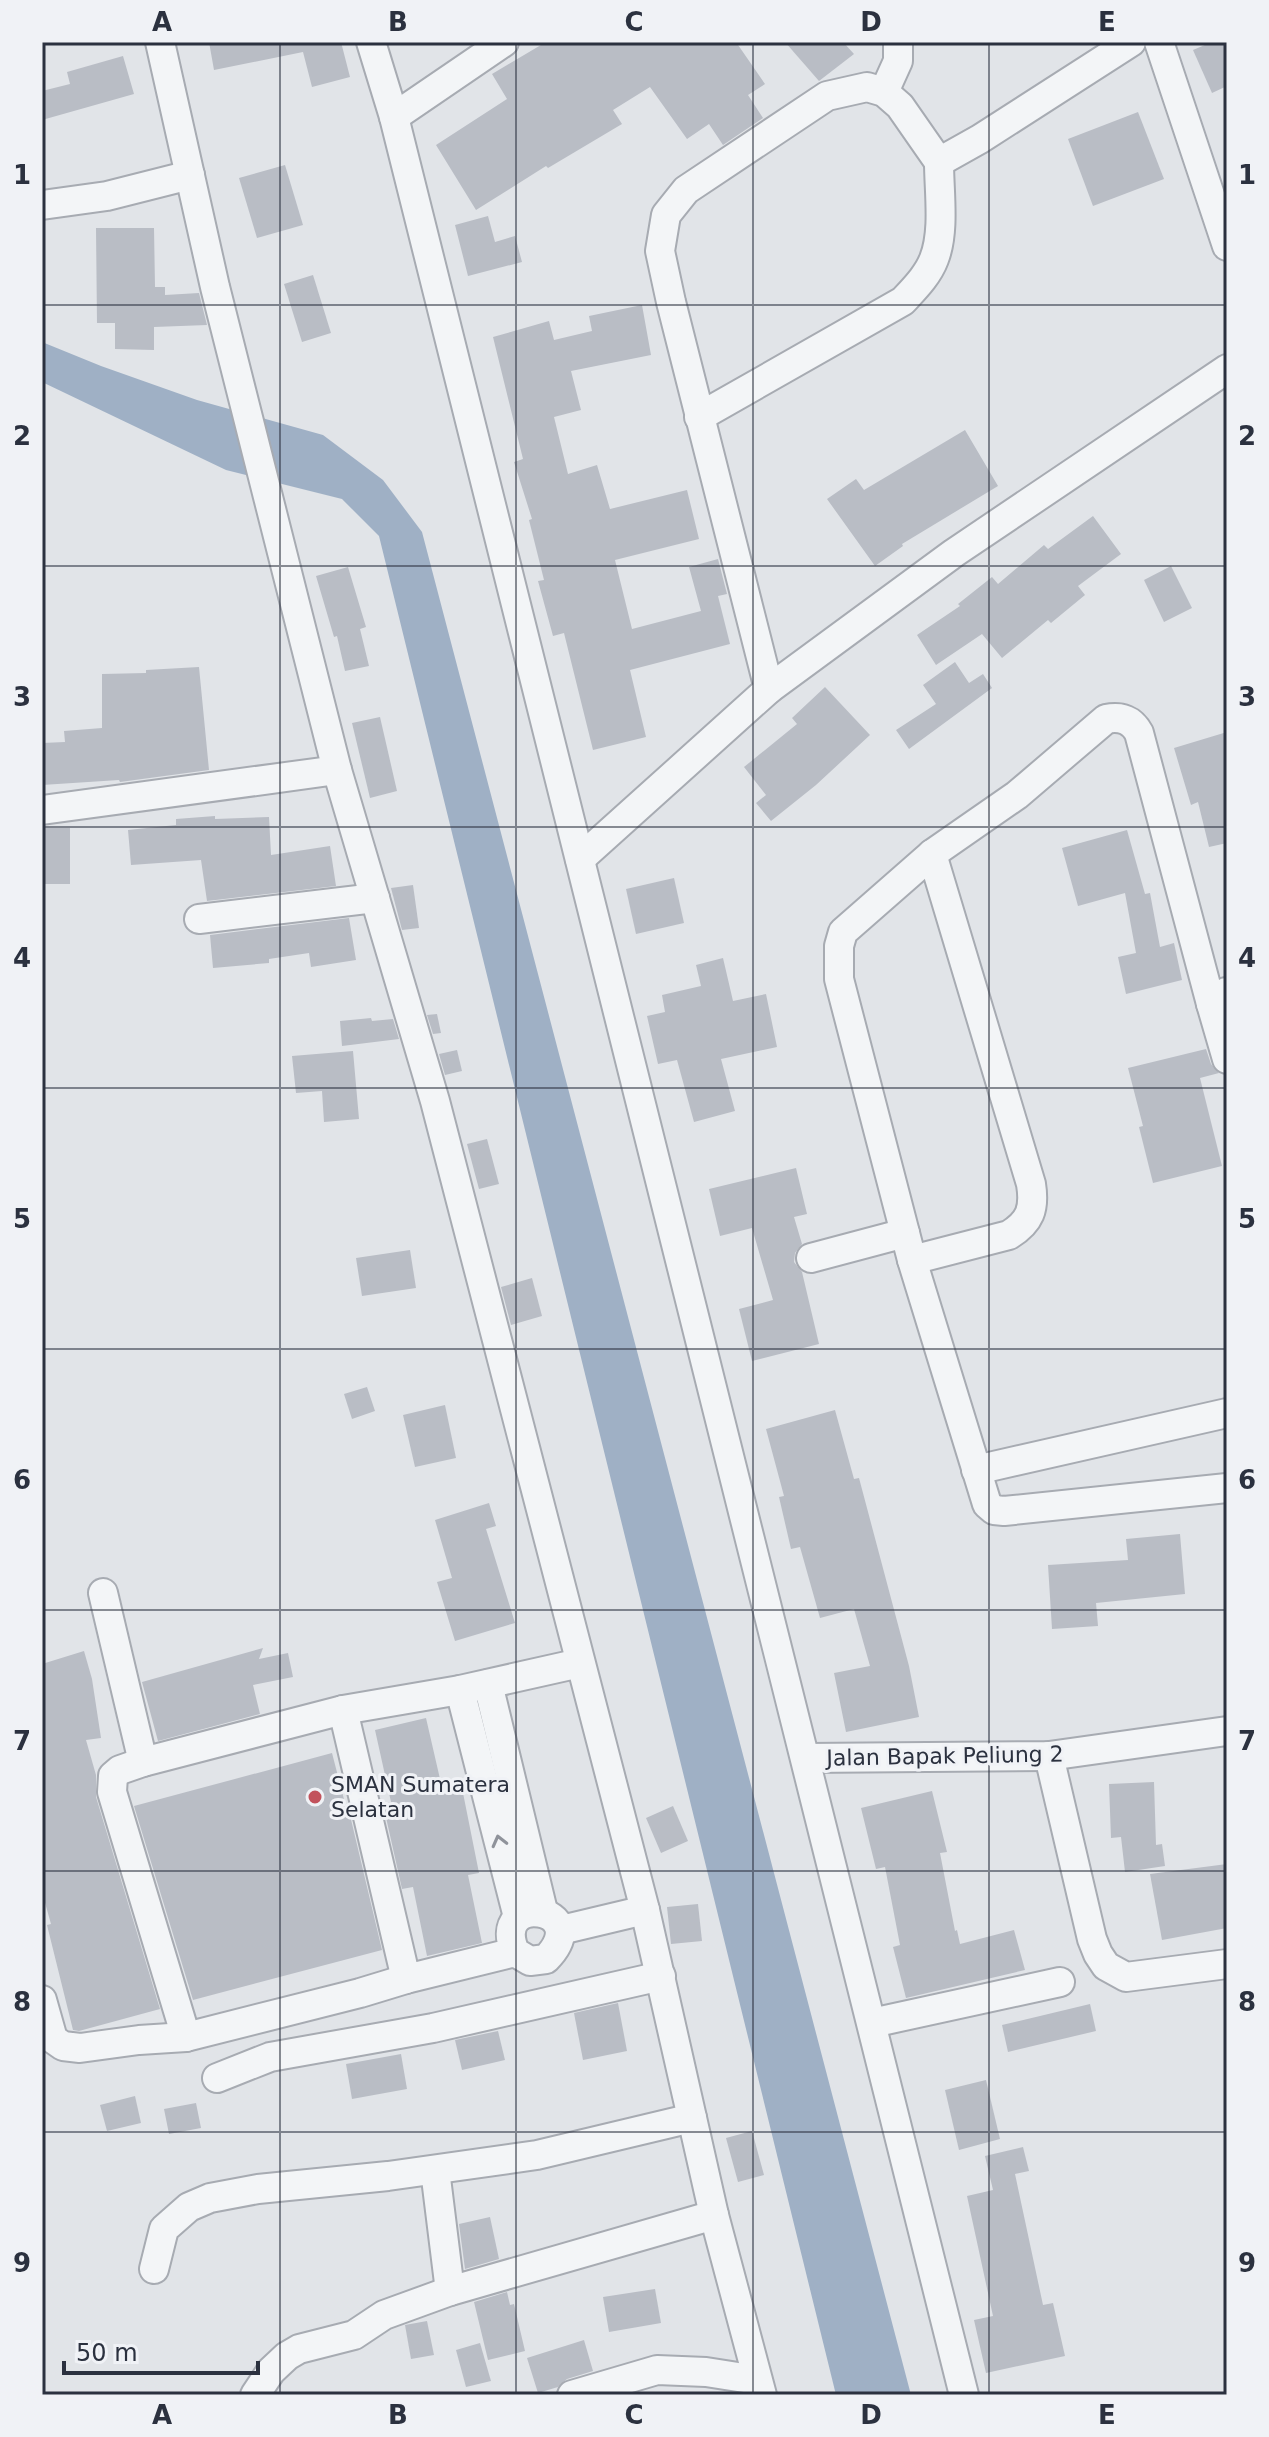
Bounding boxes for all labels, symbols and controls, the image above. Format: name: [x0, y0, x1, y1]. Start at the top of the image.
text: A: [152, 7, 172, 37]
text: B: [388, 7, 408, 37]
text: C: [624, 7, 644, 37]
text: D: [860, 7, 882, 37]
text: E: [1098, 7, 1116, 37]
text: 1: [13, 160, 31, 190]
text: 1: [1238, 160, 1256, 190]
text: 2: [13, 421, 31, 451]
text: 2: [1238, 421, 1256, 451]
text: 3: [13, 682, 31, 712]
text: 3: [1238, 682, 1256, 712]
text: 4: [13, 943, 31, 973]
text: 4: [1238, 943, 1256, 973]
text: 5: [13, 1204, 31, 1234]
text: 5: [1238, 1204, 1256, 1234]
text: 6: [13, 1465, 31, 1495]
text: 6: [1238, 1465, 1256, 1495]
text: 7: [13, 1726, 31, 1756]
text: 7: [1238, 1726, 1256, 1756]
street label: Jalan Bapak Peliung 2: [824, 1741, 1064, 1771]
place label: SMAN Sumatera Selatan: [331, 1772, 510, 1822]
marker: SMAN Sumatera Selatan: [306, 1788, 324, 1806]
one-way arrow: [491, 1835, 508, 1849]
text: 8: [13, 1987, 31, 2017]
text: 8: [1238, 1987, 1256, 2017]
text: 9: [13, 2248, 31, 2278]
text: 9: [1238, 2248, 1256, 2278]
scale bar: [64, 2325, 258, 2375]
text: 50 m: [76, 2339, 138, 2367]
text: A: [152, 2400, 172, 2430]
text: B: [388, 2400, 408, 2430]
text: C: [624, 2400, 644, 2430]
text: D: [860, 2400, 882, 2430]
text: E: [1098, 2400, 1116, 2430]

